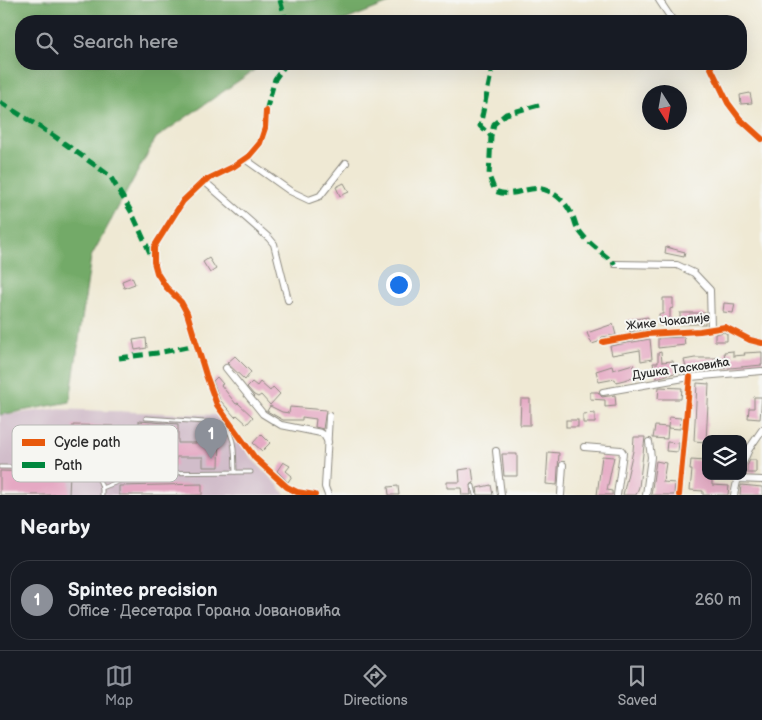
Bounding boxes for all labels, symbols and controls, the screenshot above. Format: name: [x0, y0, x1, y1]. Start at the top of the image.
search box: [15, 15, 747, 70]
icon: search: [33, 29, 61, 57]
text: Search here: [73, 31, 178, 54]
north arrow: [642, 85, 687, 130]
your location: [386, 272, 412, 298]
street label: Жике Чокалије: [625, 310, 711, 334]
street label: Душка Тасковића: [631, 355, 731, 383]
pin: 1: [195, 418, 227, 459]
legend: [12, 425, 178, 482]
text: Cycle path: [54, 434, 121, 451]
map controls: [702, 435, 747, 480]
button: layers: [702, 435, 747, 480]
text: Path: [54, 457, 82, 474]
text: Nearby: [20, 515, 90, 540]
text: Spintec precision: [68, 579, 218, 602]
text: 1: [34, 591, 40, 610]
text: 260 m: [695, 591, 741, 610]
text: Office · Десетара Горана Јовановића: [68, 602, 341, 621]
tab: Map: [105, 662, 133, 709]
tab: Directions: [343, 662, 408, 709]
tab: Saved: [618, 662, 657, 709]

